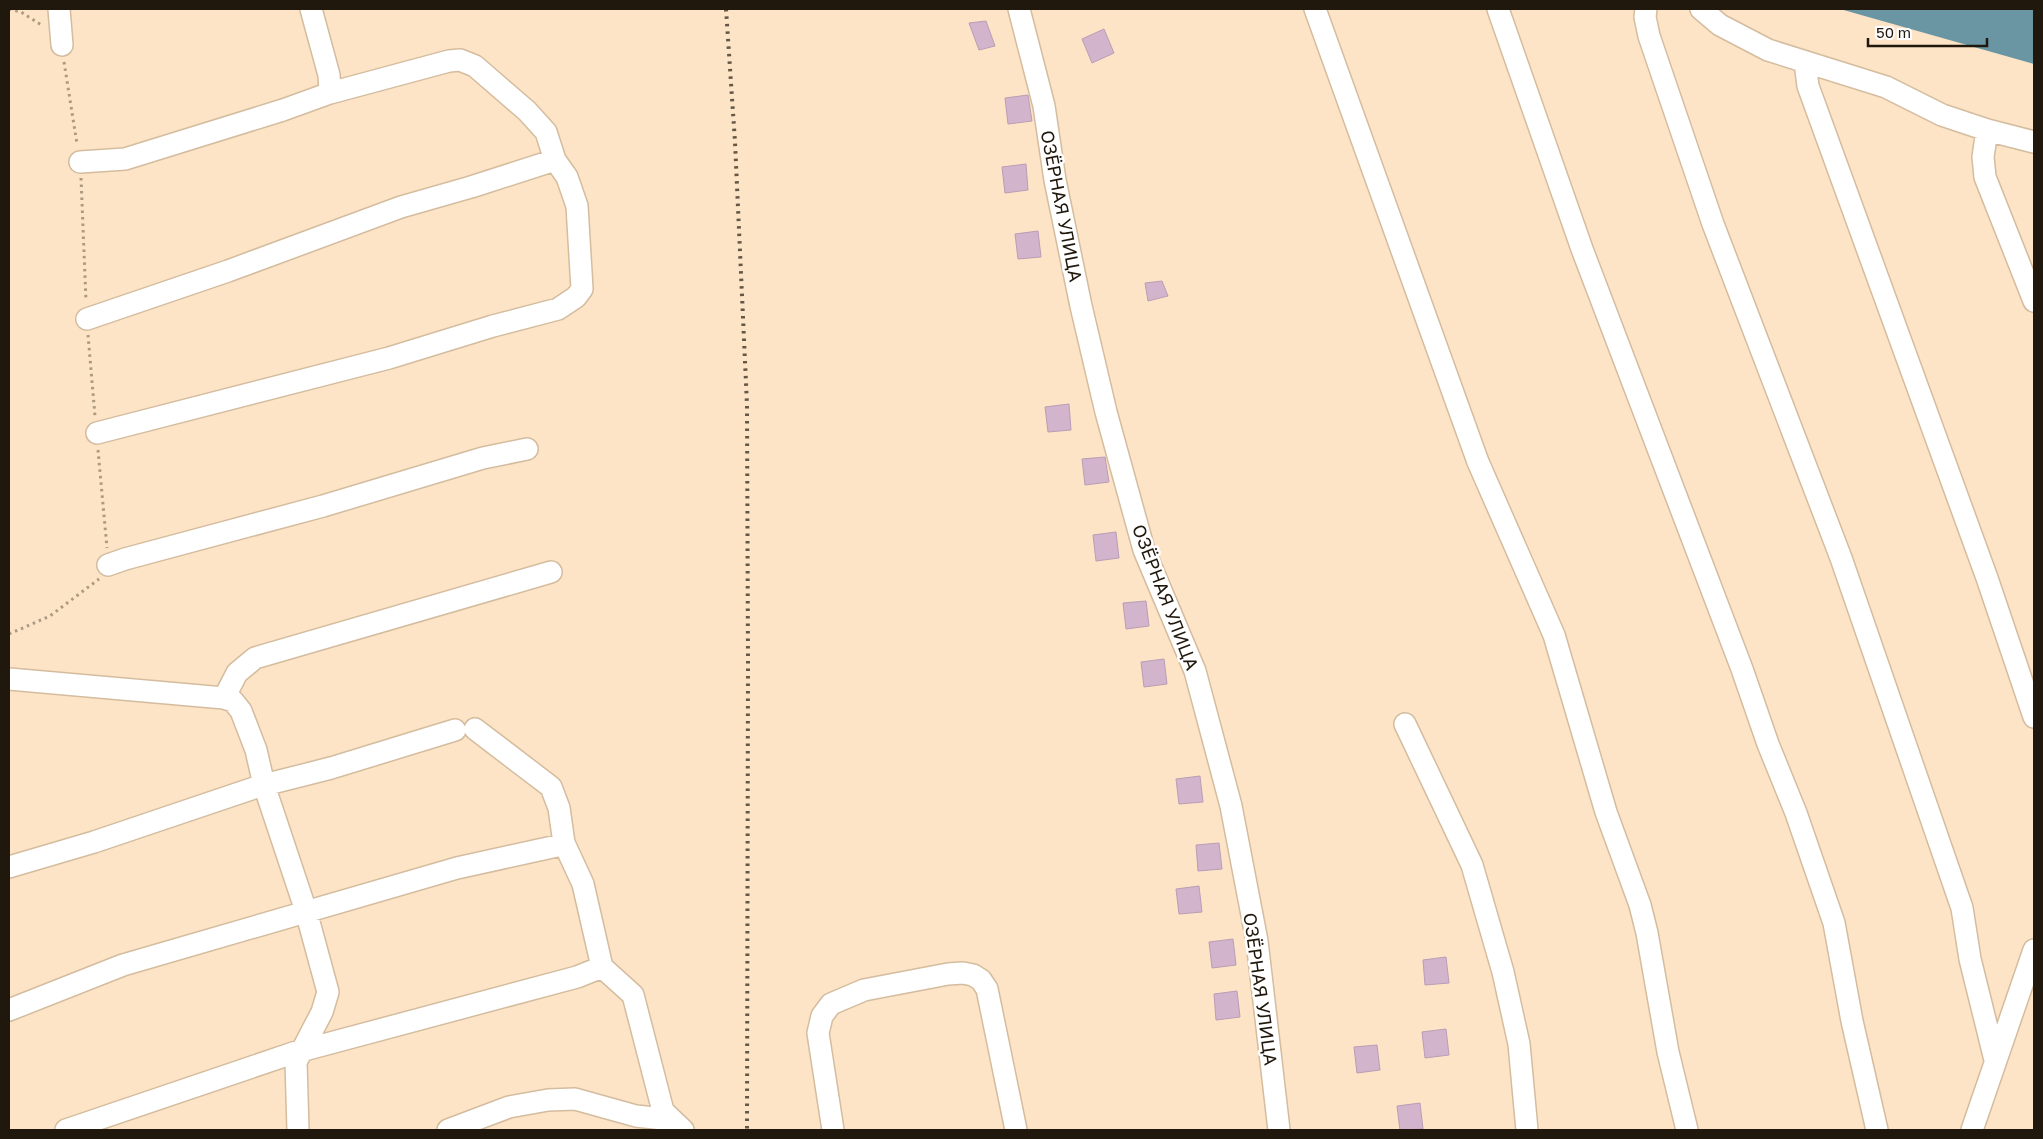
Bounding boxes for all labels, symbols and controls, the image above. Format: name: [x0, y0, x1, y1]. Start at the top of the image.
scale bar: [1868, 15, 1987, 47]
text: 50 m: [1876, 23, 1911, 41]
street label: ОЗЁРНАЯ УЛИЦА: [1037, 128, 1087, 284]
street label: ОЗЁРНАЯ УЛИЦА: [1128, 521, 1204, 673]
street label: ОЗЁРНАЯ УЛИЦА: [1239, 911, 1283, 1067]

